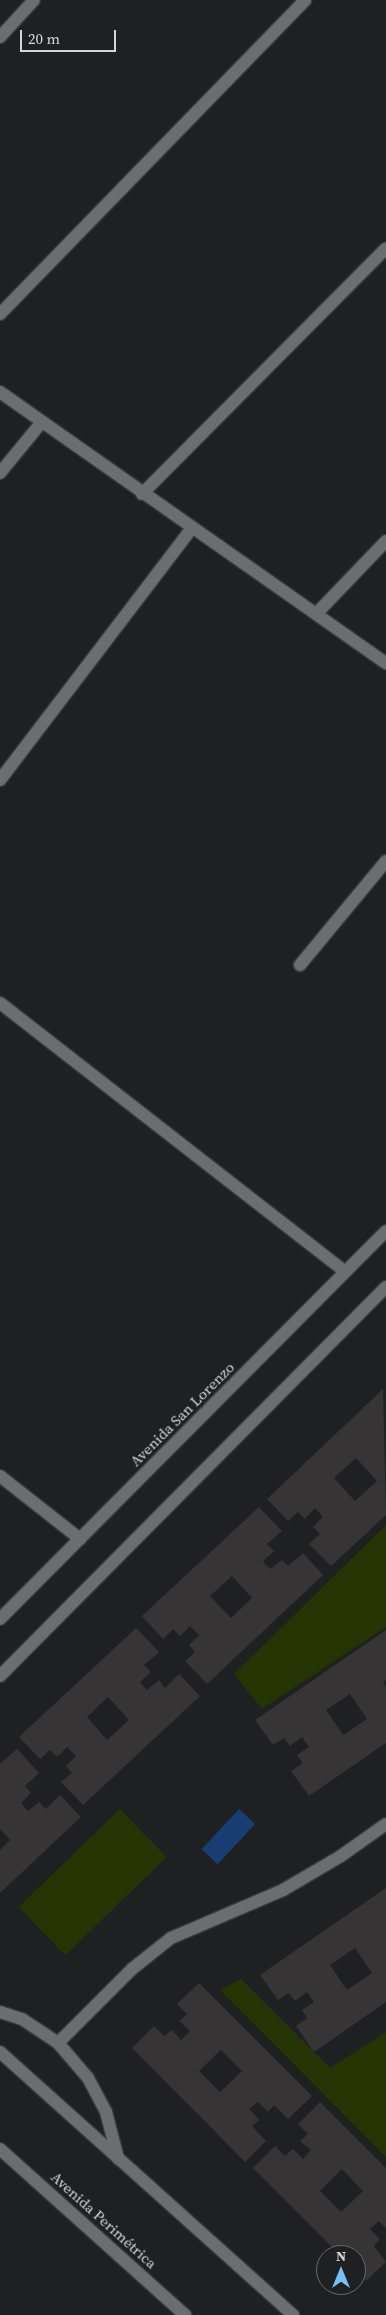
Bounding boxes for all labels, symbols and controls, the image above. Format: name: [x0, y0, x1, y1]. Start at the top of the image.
scale bar: [22, 20, 119, 52]
text: 20 m: [28, 28, 60, 49]
street label: Avenida San Lorenzo: [126, 1358, 238, 1470]
street label: Avenida Perimétrica: [48, 2168, 160, 2272]
north arrow: [316, 2245, 366, 2295]
text: N: [336, 2246, 346, 2266]

